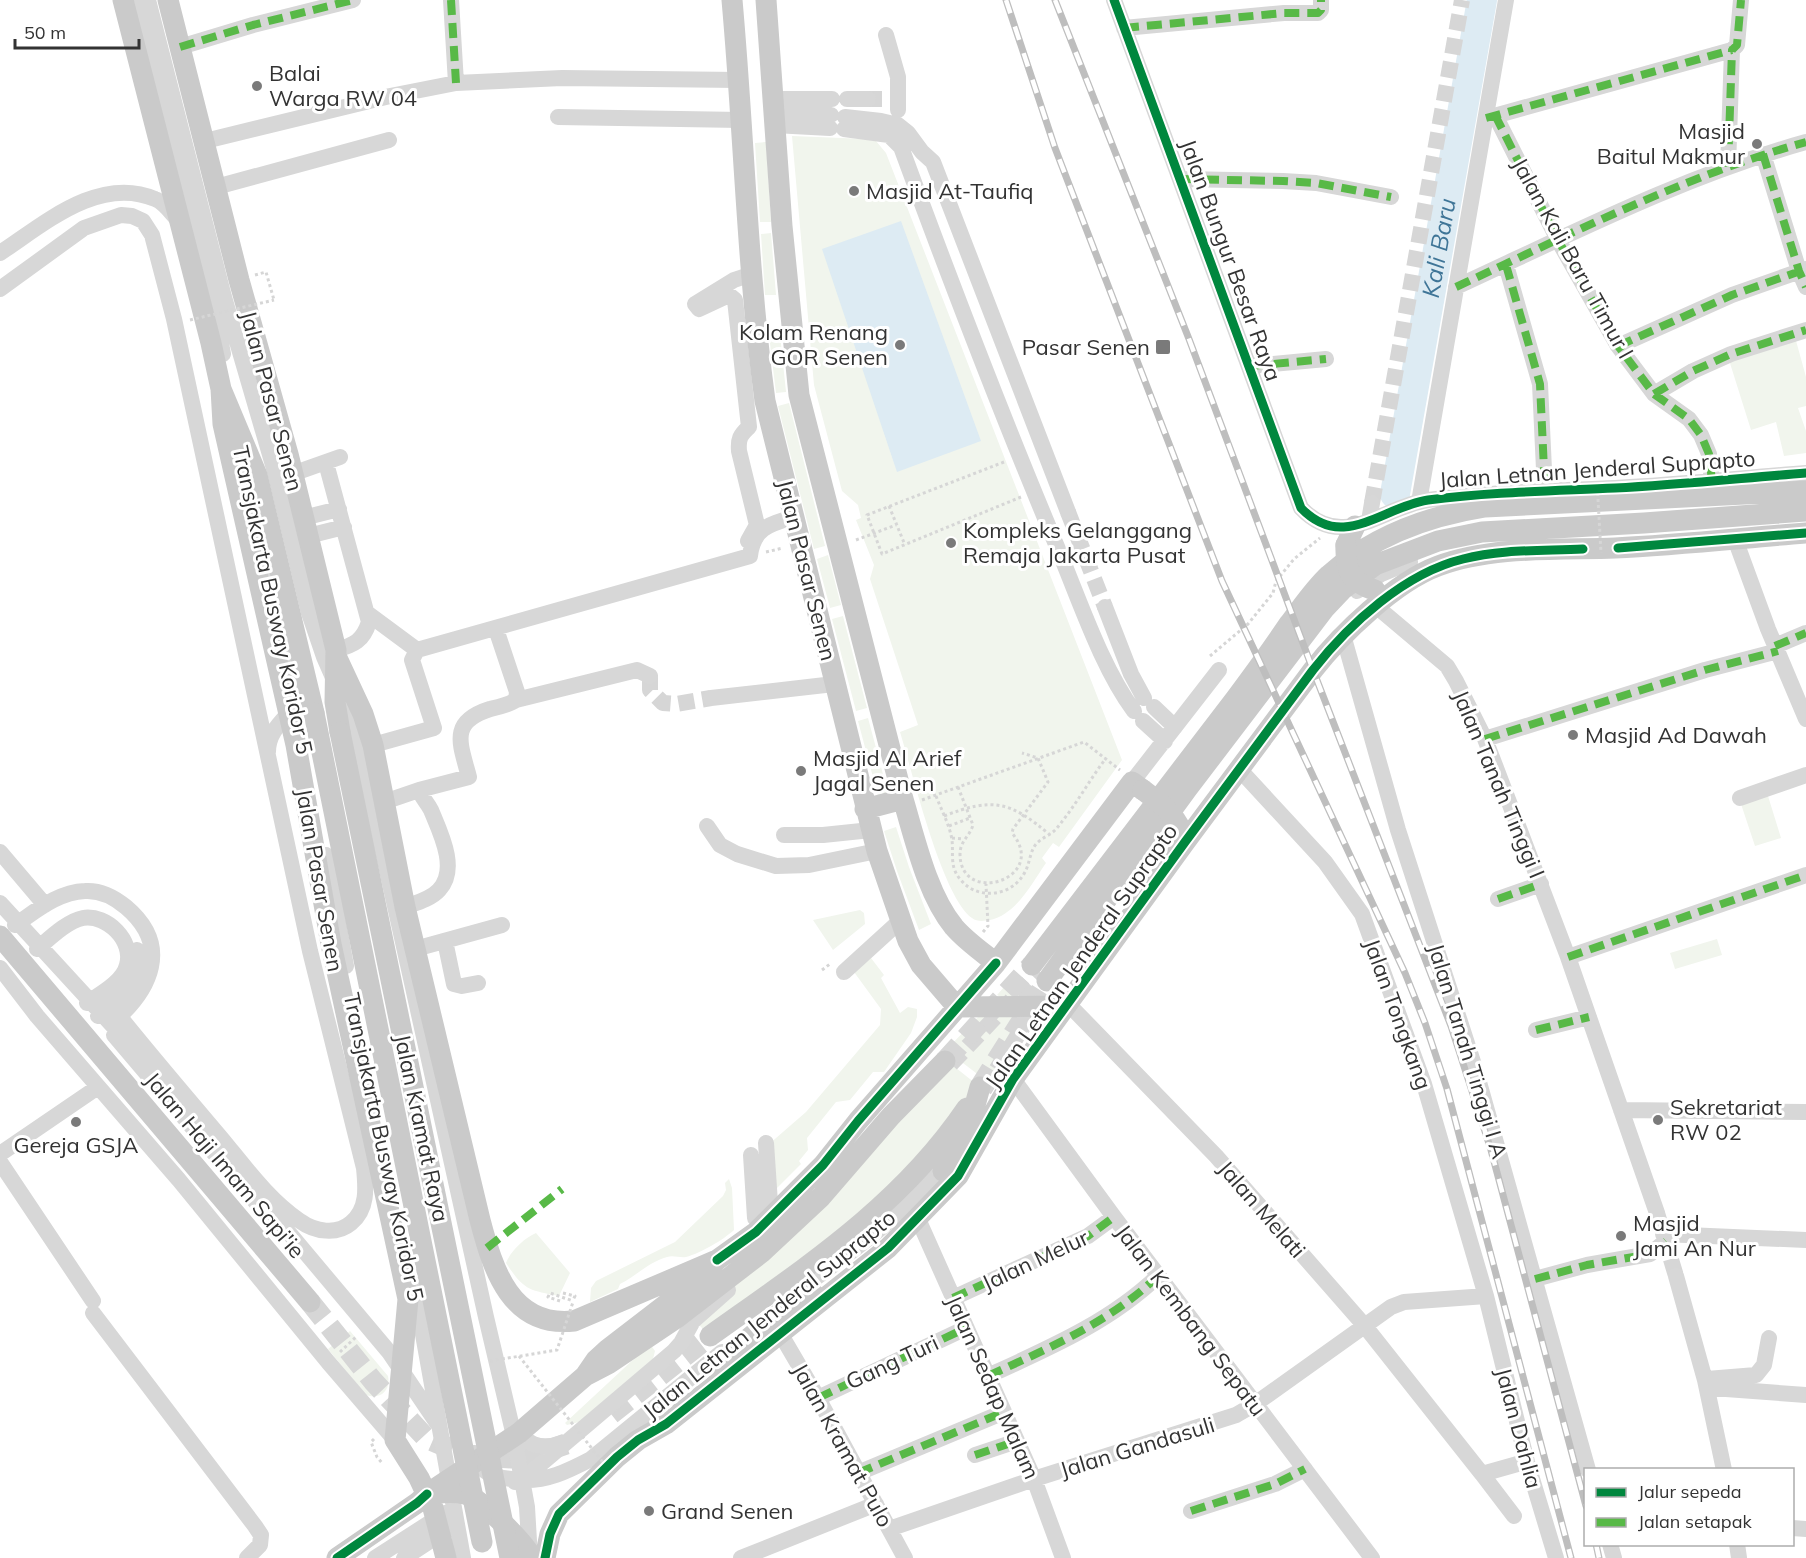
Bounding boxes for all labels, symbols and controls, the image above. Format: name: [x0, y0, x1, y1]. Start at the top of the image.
scale bar: [15, 12, 140, 50]
text: 50 m: [24, 21, 66, 44]
place label: Balai Warga RW 04: [269, 59, 417, 112]
marker: Balai Warga RW 04: [250, 79, 264, 93]
place label: Masjid Baitul Makmur: [1597, 117, 1745, 170]
street label: Jalan Bungur Besar Raya: [1174, 135, 1288, 385]
marker: Masjid Baitul Makmur: [1750, 137, 1764, 151]
street label: Jalan Kali Baru Timur I: [1506, 153, 1640, 363]
place label: Masjid At-Taufiq: [866, 177, 1034, 205]
marker: Masjid At-Taufiq: [847, 184, 861, 198]
water label: Kali Baru: [1415, 196, 1462, 300]
street label: Jalan Pasar Senen: [234, 308, 310, 494]
place label: Kolam Renang GOR Senen: [739, 318, 888, 371]
place label: Pasar Senen: [1022, 333, 1150, 361]
marker: Kolam Renang GOR Senen: [893, 338, 907, 352]
marker: Pasar Senen: [1154, 338, 1172, 356]
street label: Transjakarta Busway Koridor 5: [227, 443, 319, 757]
street label: Jalan Letnan Jenderal Suprapto: [1438, 444, 1756, 494]
street label: Jalan Pasar Senen: [771, 476, 843, 664]
place label: Kompleks Gelanggang Remaja Jakarta Pusat: [963, 516, 1192, 569]
marker: Kompleks Gelanggang Remaja Jakarta Pusat: [944, 536, 958, 550]
street label: Jalan Tanah Tinggi I: [1447, 686, 1551, 882]
place label: Masjid Ad Dawah: [1585, 721, 1767, 749]
marker: Masjid Ad Dawah: [1566, 728, 1580, 742]
place label: Masjid Al Arief Jagal Senen: [813, 744, 962, 797]
marker: Masjid Al Arief Jagal Senen: [794, 764, 808, 778]
street label: Jalan Pasar Senen: [290, 786, 350, 974]
street label: Jalan Letnan Jenderal Suprapto: [979, 818, 1183, 1094]
street label: Jalan Tongkang: [1358, 935, 1438, 1093]
street label: Jalan Tanah Tinggi I A: [1422, 940, 1514, 1162]
street label: Transjakarta Busway Koridor 5: [338, 990, 430, 1304]
street label: Jalan Kramat Raya: [388, 1031, 456, 1225]
street label: Jalan Haji Imam Sapi'ie: [139, 1066, 311, 1264]
place label: Sekretariat RW 02: [1670, 1093, 1782, 1146]
marker: Sekretariat RW 02: [1651, 1113, 1665, 1127]
marker: Gereja GSJA: [69, 1115, 83, 1129]
place label: Gereja GSJA: [13, 1131, 139, 1159]
street label: Jalan Melati: [1212, 1155, 1312, 1263]
street label: Jalan Letnan Jenderal Suprapto: [637, 1203, 901, 1425]
place label: Masjid Jami An Nur: [1633, 1209, 1756, 1262]
street label: Jalan Kembang Sepatu: [1110, 1218, 1272, 1422]
street label: Jalan Melur: [977, 1223, 1093, 1297]
marker: Masjid Jami An Nur: [1614, 1229, 1628, 1243]
street label: Jalan Sedap Malam: [940, 1291, 1046, 1483]
street label: Gang Turi: [841, 1328, 943, 1396]
street label: Jalan Kramat Pulo: [786, 1358, 900, 1532]
street label: Jalan Dahlia: [1489, 1365, 1549, 1491]
street label: Jalan Gandasuli: [1056, 1410, 1218, 1484]
legend: [1584, 1468, 1794, 1546]
text: Jalur sepeda: [1638, 1480, 1742, 1503]
place label: Grand Senen: [661, 1497, 793, 1525]
marker: Grand Senen: [642, 1504, 656, 1518]
text: Jalan setapak: [1638, 1510, 1752, 1533]

